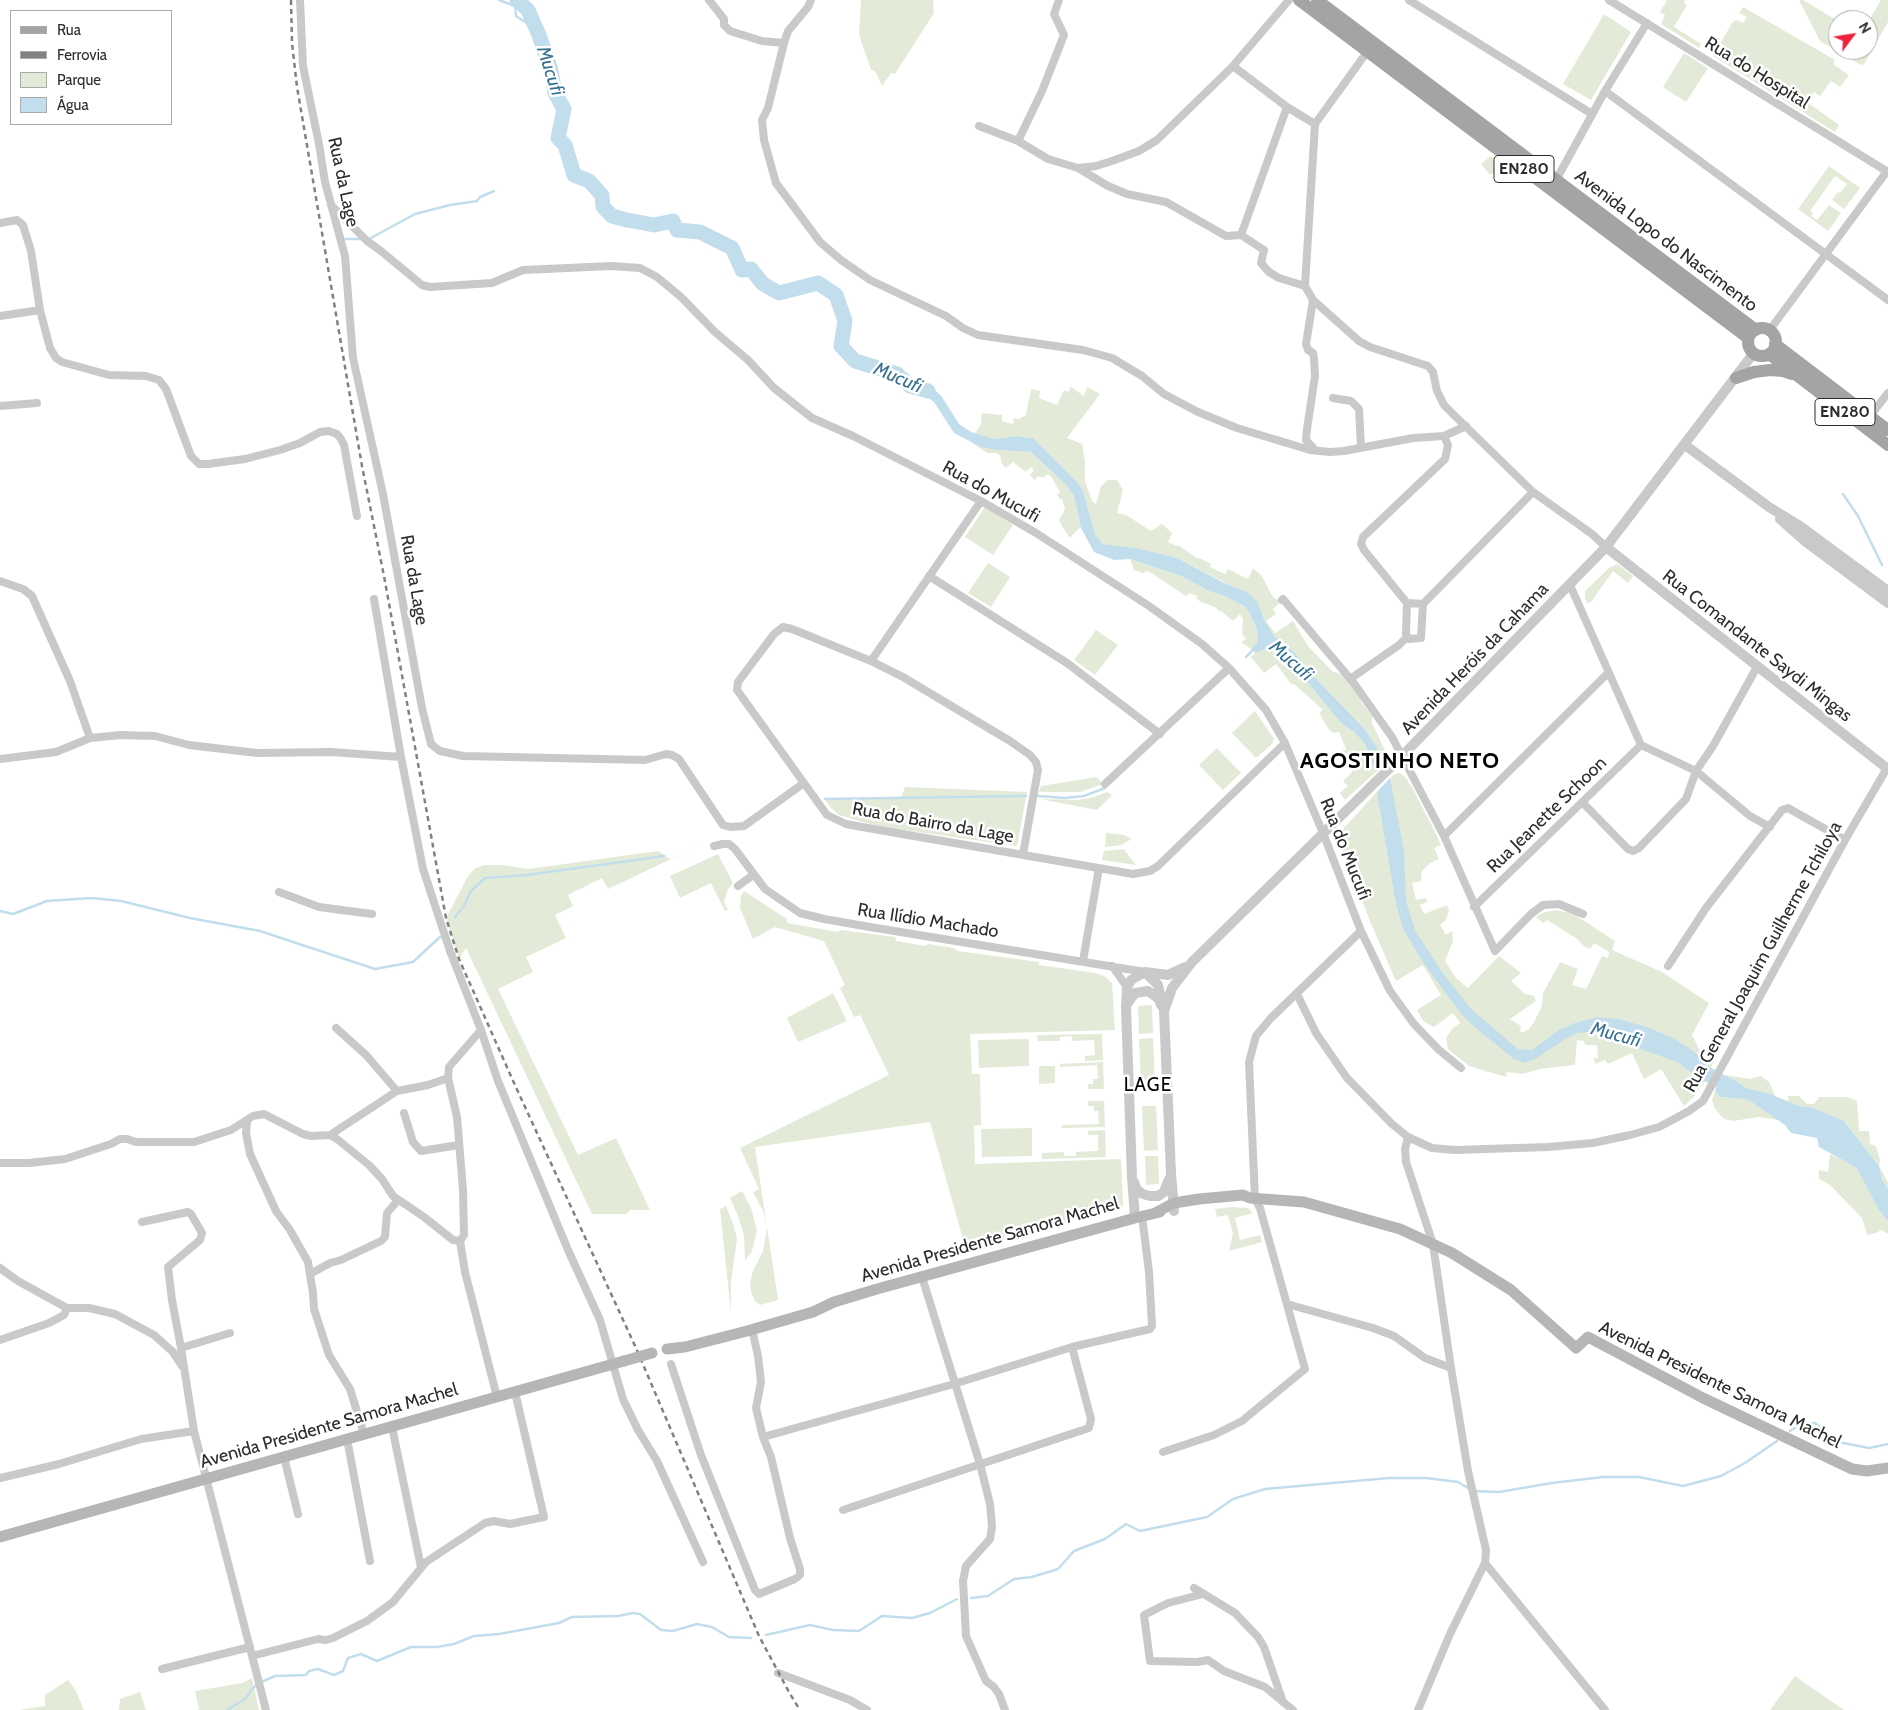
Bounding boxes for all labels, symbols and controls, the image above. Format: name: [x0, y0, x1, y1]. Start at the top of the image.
legend: [10, 10, 172, 125]
north arrow: [1828, 10, 1878, 60]
text: N: [1855, 19, 1875, 37]
text: Rua: [57, 21, 81, 39]
street label: Rua do Hospital: [1701, 32, 1813, 114]
water label: Mucufi: [531, 43, 569, 99]
text: Ferrovia: [57, 46, 107, 64]
text: Parque: [57, 71, 101, 89]
text: Água: [57, 96, 89, 114]
street label: Rua da Lage: [323, 135, 363, 229]
road number: EN280: [1494, 156, 1554, 182]
street label: Avenida Lopo do Nascimento: [1570, 165, 1762, 317]
water label: Mucufi: [870, 358, 926, 398]
road number: EN280: [1815, 398, 1875, 426]
street label: Rua do Mucufi: [939, 456, 1043, 528]
street label: Rua da Lage: [395, 533, 433, 627]
street label: Rua Comandante Saydi Mingas: [1658, 565, 1856, 727]
street label: Avenida Heróis da Cahama: [1397, 579, 1553, 739]
water label: Mucufi: [1264, 636, 1318, 686]
district label: AGOSTINHO NETO: [1298, 749, 1502, 775]
street label: Rua Jeanette Schoon: [1483, 752, 1611, 878]
street label: Rua do Mucufi: [1315, 795, 1375, 903]
street label: Rua do Bairro da Lage: [851, 798, 1015, 848]
street label: Rua General Joaquim Guilherme Tchiloya: [1679, 818, 1847, 1096]
street label: Rua Ilídio Machado: [856, 899, 1000, 943]
water label: Mucufi: [1589, 1017, 1643, 1053]
district label: LAGE: [1123, 1074, 1173, 1096]
street label: Avenida Presidente Samora Machel: [859, 1193, 1121, 1287]
street label: Avenida Presidente Samora Machel: [1595, 1317, 1845, 1453]
street label: Avenida Presidente Samora Machel: [198, 1379, 460, 1473]

